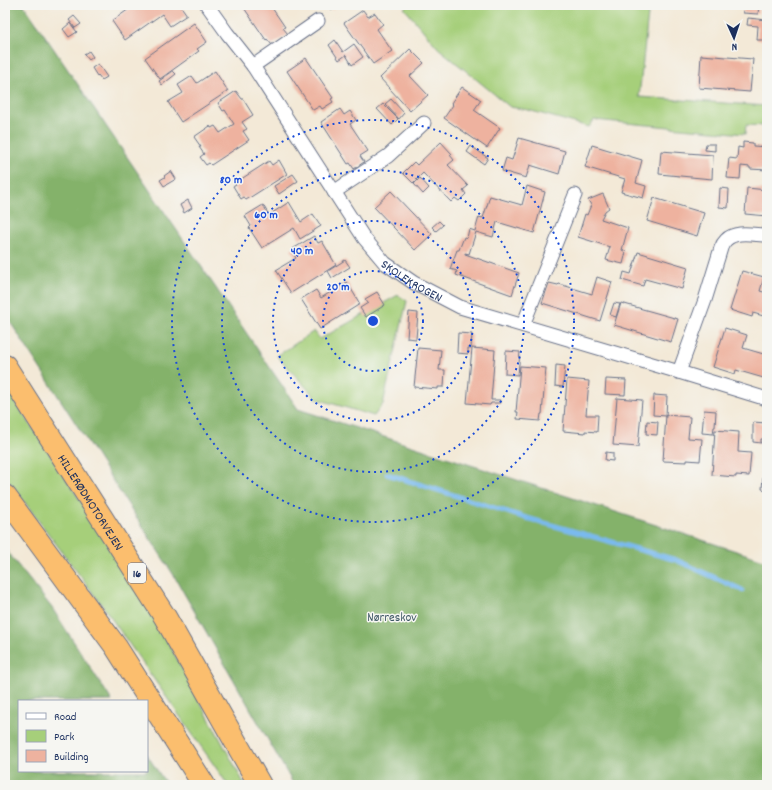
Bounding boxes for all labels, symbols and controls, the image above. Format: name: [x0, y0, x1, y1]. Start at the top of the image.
north arrow: [714, 18, 754, 58]
text: N: [731, 38, 738, 54]
text: 80 m: [220, 172, 242, 189]
text: 60 m: [254, 207, 278, 224]
text: 40 m: [291, 243, 313, 260]
street label: SKOLEKROGEN: [376, 256, 445, 308]
text: 20 m: [327, 279, 349, 296]
centre of rings: [366, 314, 380, 328]
street label: HILLERØDMOTORVEJEN: [52, 451, 127, 555]
road number: 16: [128, 563, 146, 583]
park label: Nørreskov: [367, 609, 417, 628]
legend: [18, 700, 148, 772]
text: Road: [54, 709, 76, 726]
text: Park: [54, 729, 75, 746]
text: Building: [54, 749, 89, 766]

